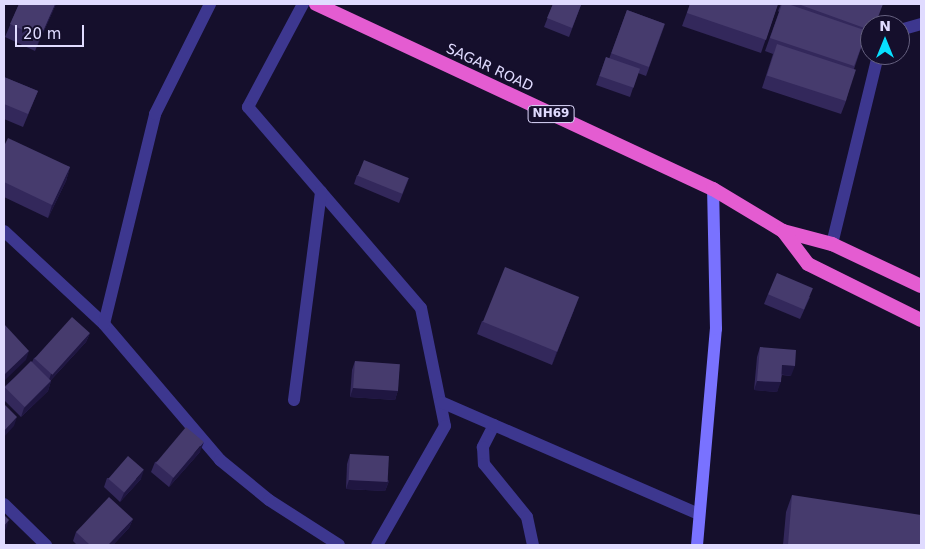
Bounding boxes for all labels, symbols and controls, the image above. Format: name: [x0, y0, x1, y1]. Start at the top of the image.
scale bar: [18, 15, 86, 47]
north arrow: [860, 15, 910, 65]
text: N: [879, 18, 891, 34]
text: 20 m: [23, 25, 61, 43]
street label: SAGAR ROAD: [444, 40, 536, 94]
road number: NH69: [527, 105, 575, 124]

